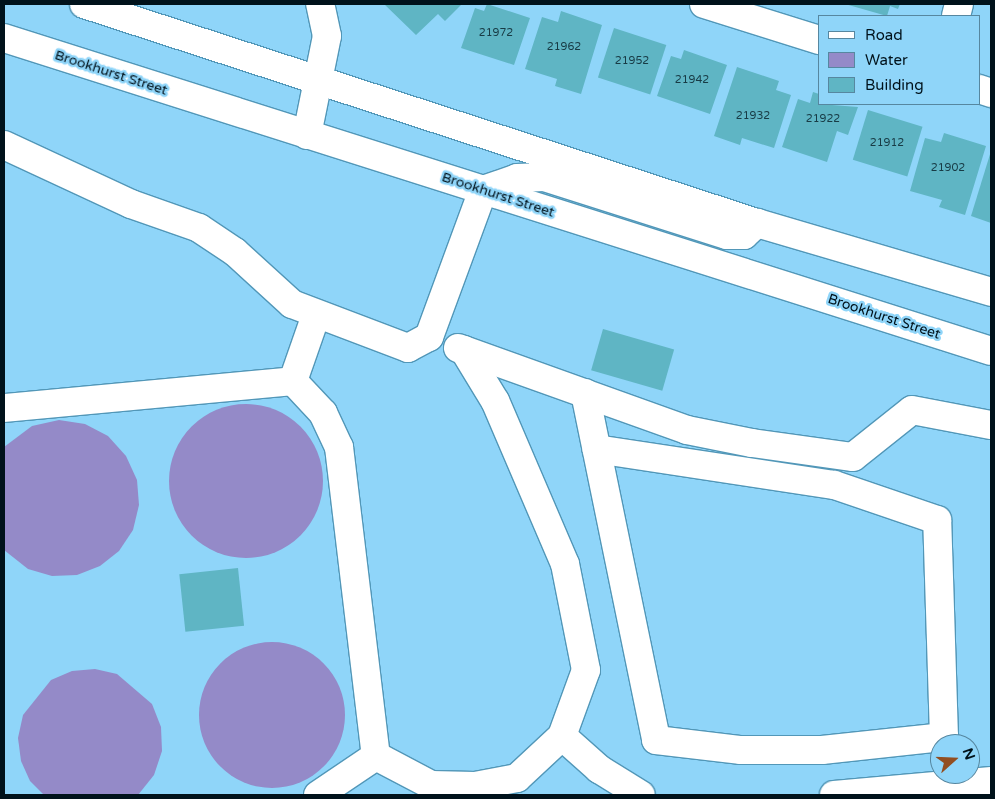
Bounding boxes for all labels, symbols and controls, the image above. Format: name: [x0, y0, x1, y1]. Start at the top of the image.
legend: [818, 15, 980, 105]
house number: 21972: [479, 26, 513, 40]
text: Road: [865, 26, 903, 44]
house number: 21962: [547, 40, 581, 54]
street label: Brookhurst Street: [53, 47, 169, 99]
text: Water: [865, 51, 908, 69]
house number: 21952: [615, 54, 649, 68]
house number: 21942: [675, 73, 709, 87]
text: Building: [865, 76, 924, 94]
house number: 21932: [736, 109, 770, 123]
house number: 21922: [806, 112, 840, 126]
house number: 21912: [870, 136, 904, 150]
house number: 21902: [931, 161, 965, 175]
street label: Brookhurst Street: [440, 169, 556, 221]
street label: Brookhurst Street: [826, 291, 942, 343]
north arrow: [930, 734, 980, 784]
text: N: [959, 746, 979, 762]

